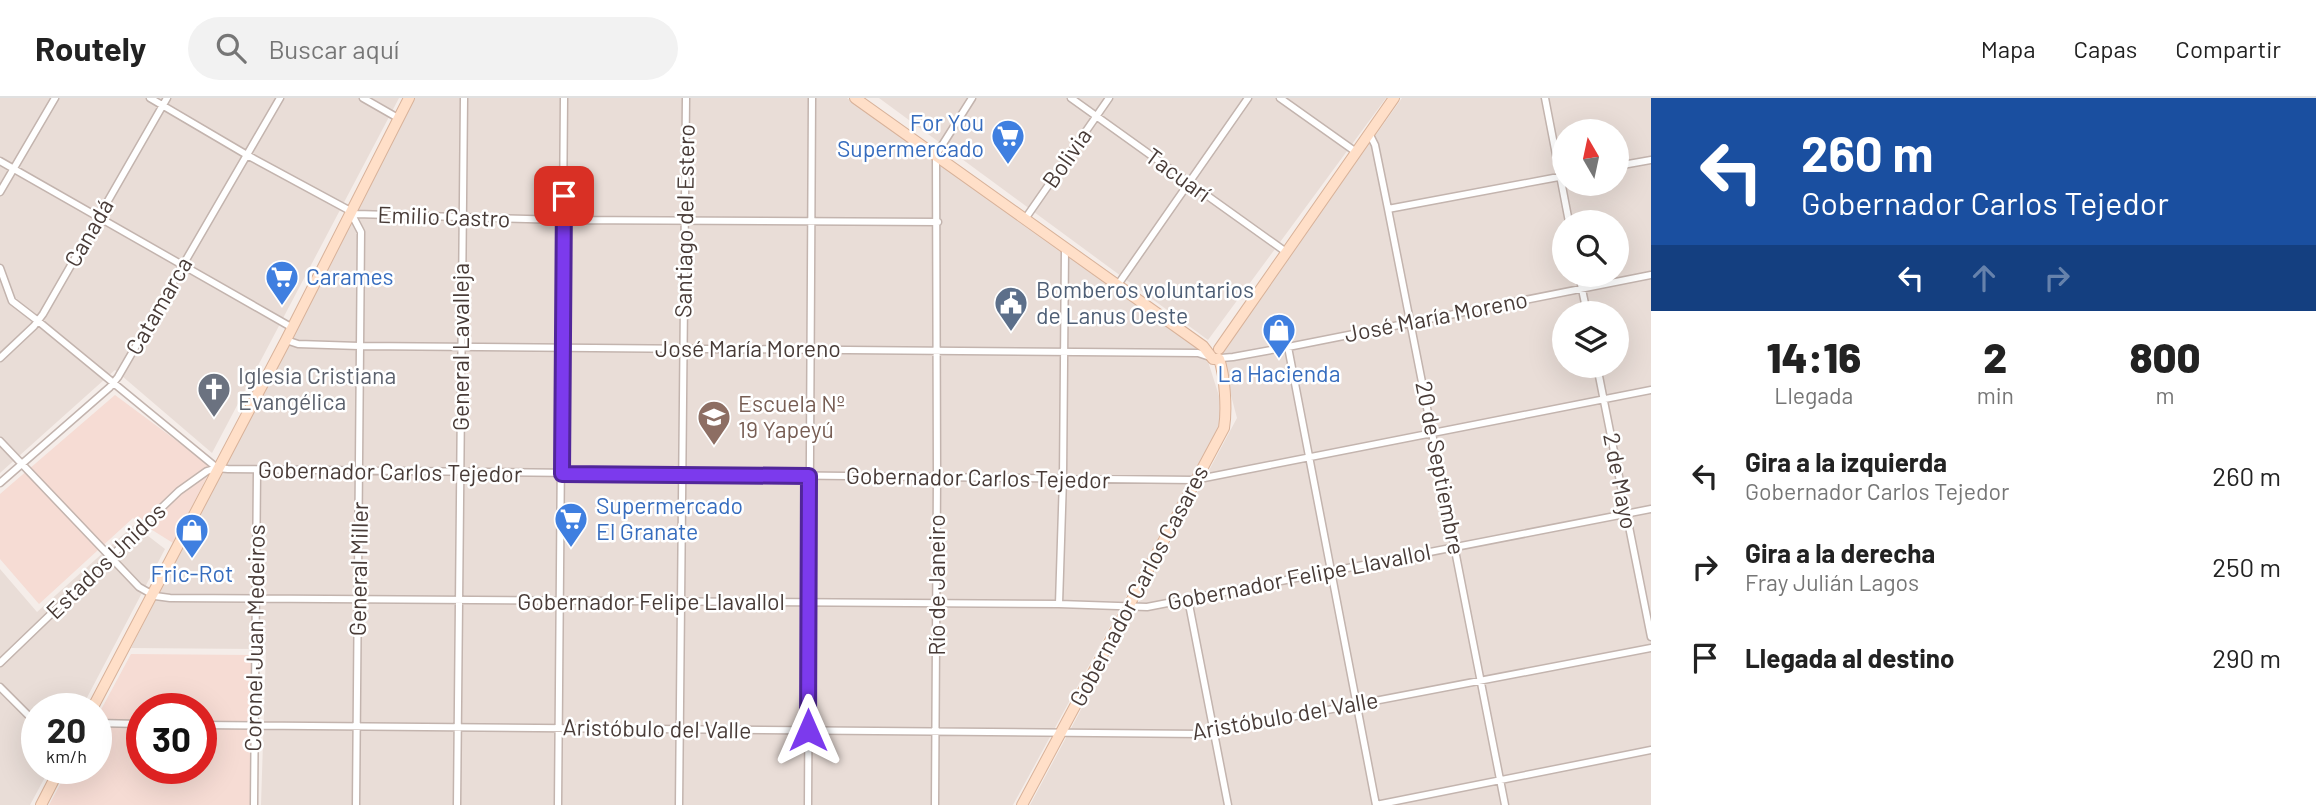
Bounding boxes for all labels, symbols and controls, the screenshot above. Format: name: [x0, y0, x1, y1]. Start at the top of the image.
search box: [188, 17, 678, 80]
text: Routely: [35, 28, 146, 68]
icon: search: [212, 29, 250, 67]
text: Buscar aquí: [268, 33, 399, 64]
text: Mapa: [1981, 34, 2036, 63]
text: Capas: [2074, 34, 2137, 63]
text: Compartir: [2175, 34, 2281, 63]
place label: For You Supermercado: [837, 108, 984, 162]
supermarket icon: For You Supermercado: [989, 117, 1027, 166]
north arrow: [1552, 119, 1629, 196]
map controls: [1552, 119, 1629, 378]
street label: Bolivia: [1036, 122, 1097, 193]
text: 260 m: [1801, 123, 1933, 182]
street label: Santiago del Estero: [668, 124, 700, 318]
icon: left: [1686, 126, 1777, 217]
street label: Tacuarí: [1141, 141, 1217, 207]
pin: [534, 166, 594, 226]
icon: arrive: [545, 177, 583, 215]
text: Gobernador Carlos Tejedor: [1801, 183, 2169, 221]
street label: Canadá: [58, 193, 119, 272]
street label: Emilio Castro: [377, 200, 511, 232]
button: search: [1552, 210, 1629, 287]
street label: Catamarca: [119, 252, 197, 359]
supermarket icon: Carames: [263, 258, 301, 307]
icon: left: [1892, 259, 1930, 297]
icon: ahead: [1965, 259, 2003, 297]
icon: right: [2038, 259, 2076, 297]
place label: Carames: [306, 262, 394, 290]
street label: General Lavalleja: [446, 263, 474, 431]
place label: Bomberos voluntarios de Lanus Oeste: [1036, 275, 1254, 329]
public building icon: Bomberos voluntarios de Lanus Oeste: [992, 284, 1030, 333]
street label: José María Moreno: [1342, 285, 1530, 347]
button: layers: [1552, 301, 1629, 378]
shop icon: La Hacienda: [1260, 311, 1298, 360]
text: 14:16: [1767, 331, 1861, 381]
text: 2: [1983, 331, 2007, 381]
text: 800: [2129, 331, 2200, 381]
street label: José María Moreno: [655, 334, 841, 362]
place label: La Hacienda: [1218, 359, 1340, 387]
place label: Iglesia Cristiana Evangélica: [238, 361, 396, 415]
church icon: Iglesia Cristiana Evangélica: [195, 370, 233, 419]
street label: 20 de Septiembre: [1410, 379, 1472, 557]
text: Llegada: [1774, 381, 1853, 409]
text: min: [1977, 381, 2014, 409]
text: m: [2155, 381, 2174, 409]
place label: Escuela Nº 19 Yapeyú: [738, 389, 845, 443]
school or university icon: Escuela Nº 19 Yapeyú: [695, 398, 733, 447]
street label: 2 de Mayo: [1598, 430, 1644, 531]
text: Gira a la izquierda: [1745, 446, 1947, 477]
street label: Gobernador Carlos Tejedor: [258, 455, 523, 487]
icon: left: [1686, 457, 1724, 495]
street label: Gobernador Carlos Casares: [1063, 460, 1214, 711]
text: 260 m: [2212, 460, 2281, 491]
street label: Gobernador Carlos Tejedor: [846, 461, 1111, 493]
text: Gobernador Carlos Tejedor: [1745, 477, 2009, 505]
place label: Supermercado El Granate: [596, 491, 743, 545]
street label: Estados Unidos: [40, 496, 171, 624]
supermarket icon: Supermercado El Granate: [552, 500, 590, 549]
street label: General Miller: [343, 501, 373, 636]
shop icon: Fric-Rot: [173, 511, 211, 560]
street label: Río de Janeiro: [922, 514, 950, 656]
street label: Coronel Juan Medeiros: [238, 524, 270, 752]
street label: Gobernador Felipe Llavallol: [1165, 537, 1433, 615]
text: Gira a la derecha: [1745, 537, 1935, 568]
icon: right: [1686, 548, 1724, 586]
text: 250 m: [2212, 551, 2281, 582]
place label: Fric-Rot: [151, 559, 233, 587]
text: Fray Julián Lagos: [1745, 568, 1919, 596]
street label: Gobernador Felipe Llavallol: [517, 587, 785, 615]
icon: arrive: [1686, 639, 1724, 677]
text: Llegada al destino: [1745, 642, 1954, 673]
text: 290 m: [2212, 642, 2281, 673]
street label: Aristóbulo del Valle: [1190, 685, 1380, 745]
speed limit sign: 30: [126, 693, 217, 784]
position arrow: [771, 693, 845, 767]
text: 20: [47, 708, 86, 750]
street label: Aristóbulo del Valle: [562, 712, 752, 744]
text: km/h: [46, 745, 87, 767]

